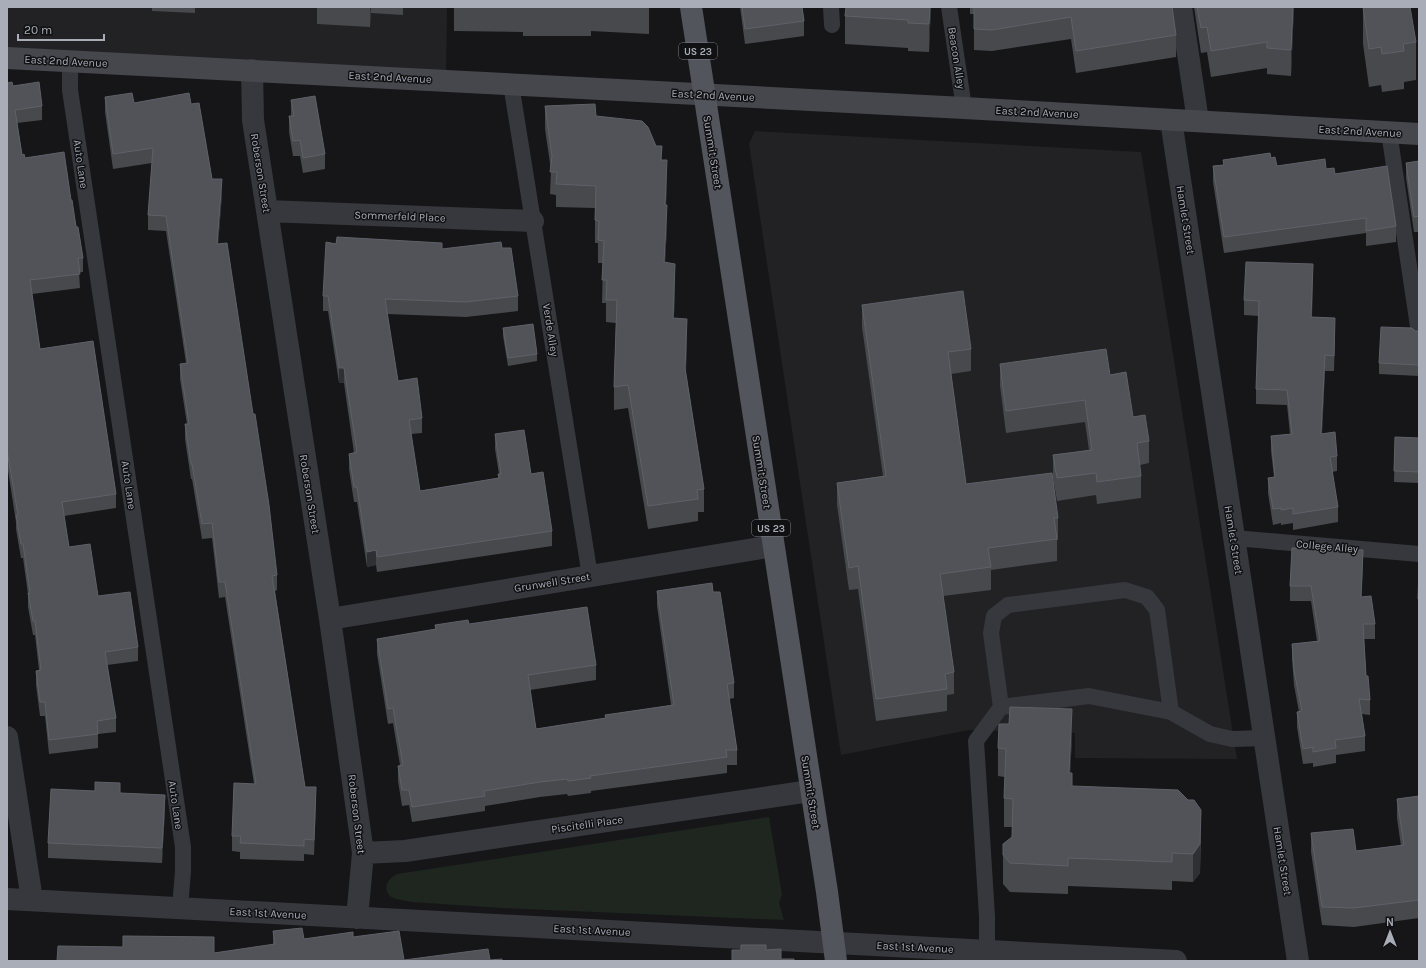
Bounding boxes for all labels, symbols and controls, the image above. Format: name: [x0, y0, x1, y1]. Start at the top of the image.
scale bar: [18, 16, 104, 42]
text: 20 m: [24, 23, 52, 37]
street label: Beacon Alley: [945, 26, 968, 90]
road number: US 23: [679, 43, 717, 59]
street label: East 2nd Avenue: [24, 53, 108, 70]
street label: East 2nd Avenue: [348, 69, 432, 86]
street label: East 2nd Avenue: [671, 87, 755, 104]
street label: East 2nd Avenue: [995, 104, 1079, 121]
street label: Summit Street: [700, 114, 725, 190]
street label: East 2nd Avenue: [1318, 123, 1402, 140]
street label: Roberson Street: [248, 132, 273, 214]
street label: Auto Lane: [71, 139, 90, 190]
street label: Hamlet Street: [1174, 185, 1197, 255]
street label: Sommerfeld Place: [354, 208, 446, 225]
street label: Verde Alley: [540, 303, 561, 358]
street label: Summit Street: [749, 434, 774, 510]
street label: Roberson Street: [297, 453, 322, 535]
street label: Auto Lane: [119, 460, 138, 511]
street label: Hamlet Street: [1222, 505, 1245, 575]
road number: US 23: [752, 520, 790, 536]
street label: College Alley: [1295, 537, 1359, 556]
street label: Grunwell Street: [513, 570, 591, 595]
street label: Summit Street: [798, 754, 823, 830]
street label: Roberson Street: [345, 773, 368, 855]
street label: Auto Lane: [166, 780, 185, 831]
street label: Piscitelli Place: [550, 813, 624, 836]
street label: Hamlet Street: [1271, 826, 1294, 896]
street label: East 1st Avenue: [229, 905, 307, 922]
north arrow: [1370, 912, 1410, 952]
text: N: [1386, 916, 1394, 929]
street label: East 1st Avenue: [553, 922, 631, 939]
street label: East 1st Avenue: [876, 939, 954, 956]

